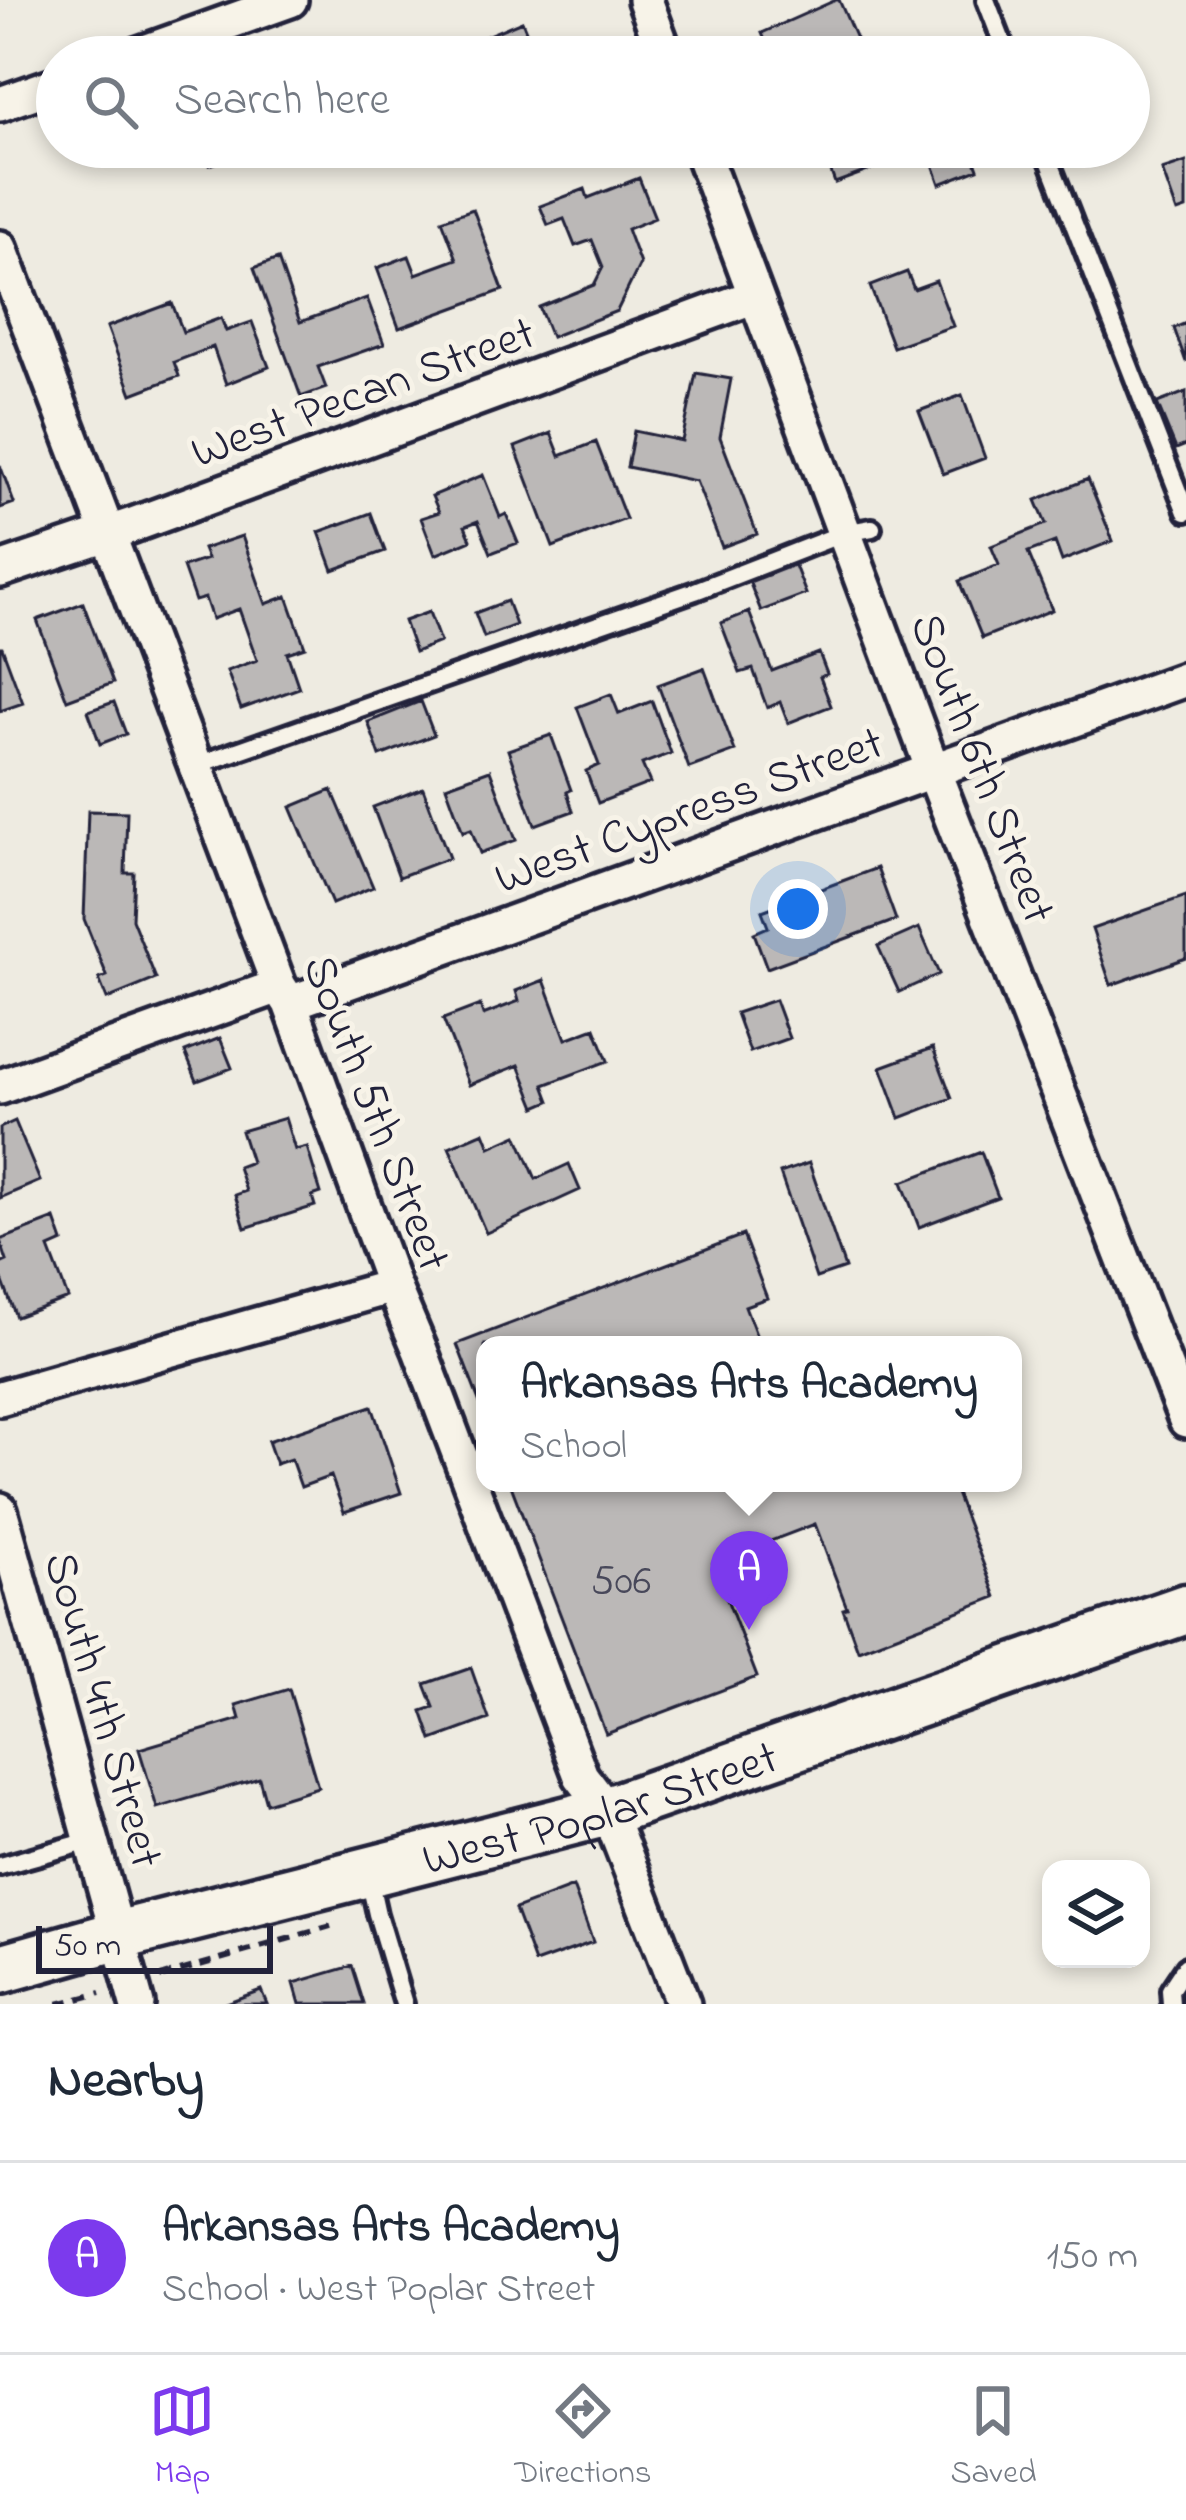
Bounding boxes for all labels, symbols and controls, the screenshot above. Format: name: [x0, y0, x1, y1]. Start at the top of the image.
search box: [36, 36, 1150, 168]
icon: search: [78, 69, 144, 135]
text: Search here: [174, 69, 390, 135]
street label: West Pecan Street: [182, 300, 546, 489]
street label: South 6th Street: [889, 604, 1072, 934]
street label: West Cypress Street: [486, 710, 894, 915]
your location: [768, 879, 828, 939]
street label: South 5th Street: [282, 946, 467, 1282]
popup: [476, 1336, 1022, 1492]
text: Arkansas Arts Academy: [520, 1353, 978, 1419]
text: School: [520, 1419, 627, 1476]
pin: A: [710, 1531, 788, 1630]
street label: South 4th Street: [23, 1544, 180, 1877]
house number: 506: [591, 1552, 651, 1613]
street label: West Poplar Street: [415, 1724, 788, 1897]
map controls: [1042, 1860, 1150, 1968]
button: layers: [1042, 1860, 1150, 1968]
scale bar: [36, 1920, 273, 1973]
text: 50 m: [54, 1923, 121, 1971]
text: Nearby: [48, 2045, 204, 2120]
text: Arkansas Arts Academy: [162, 2196, 620, 2262]
text: A: [75, 2229, 99, 2286]
text: 150 m: [1046, 2229, 1138, 2286]
text: School · West Poplar Street: [162, 2262, 595, 2319]
tab: Map: [149, 2378, 215, 2498]
tab: Directions: [514, 2378, 652, 2498]
tab: Saved: [950, 2378, 1037, 2498]

